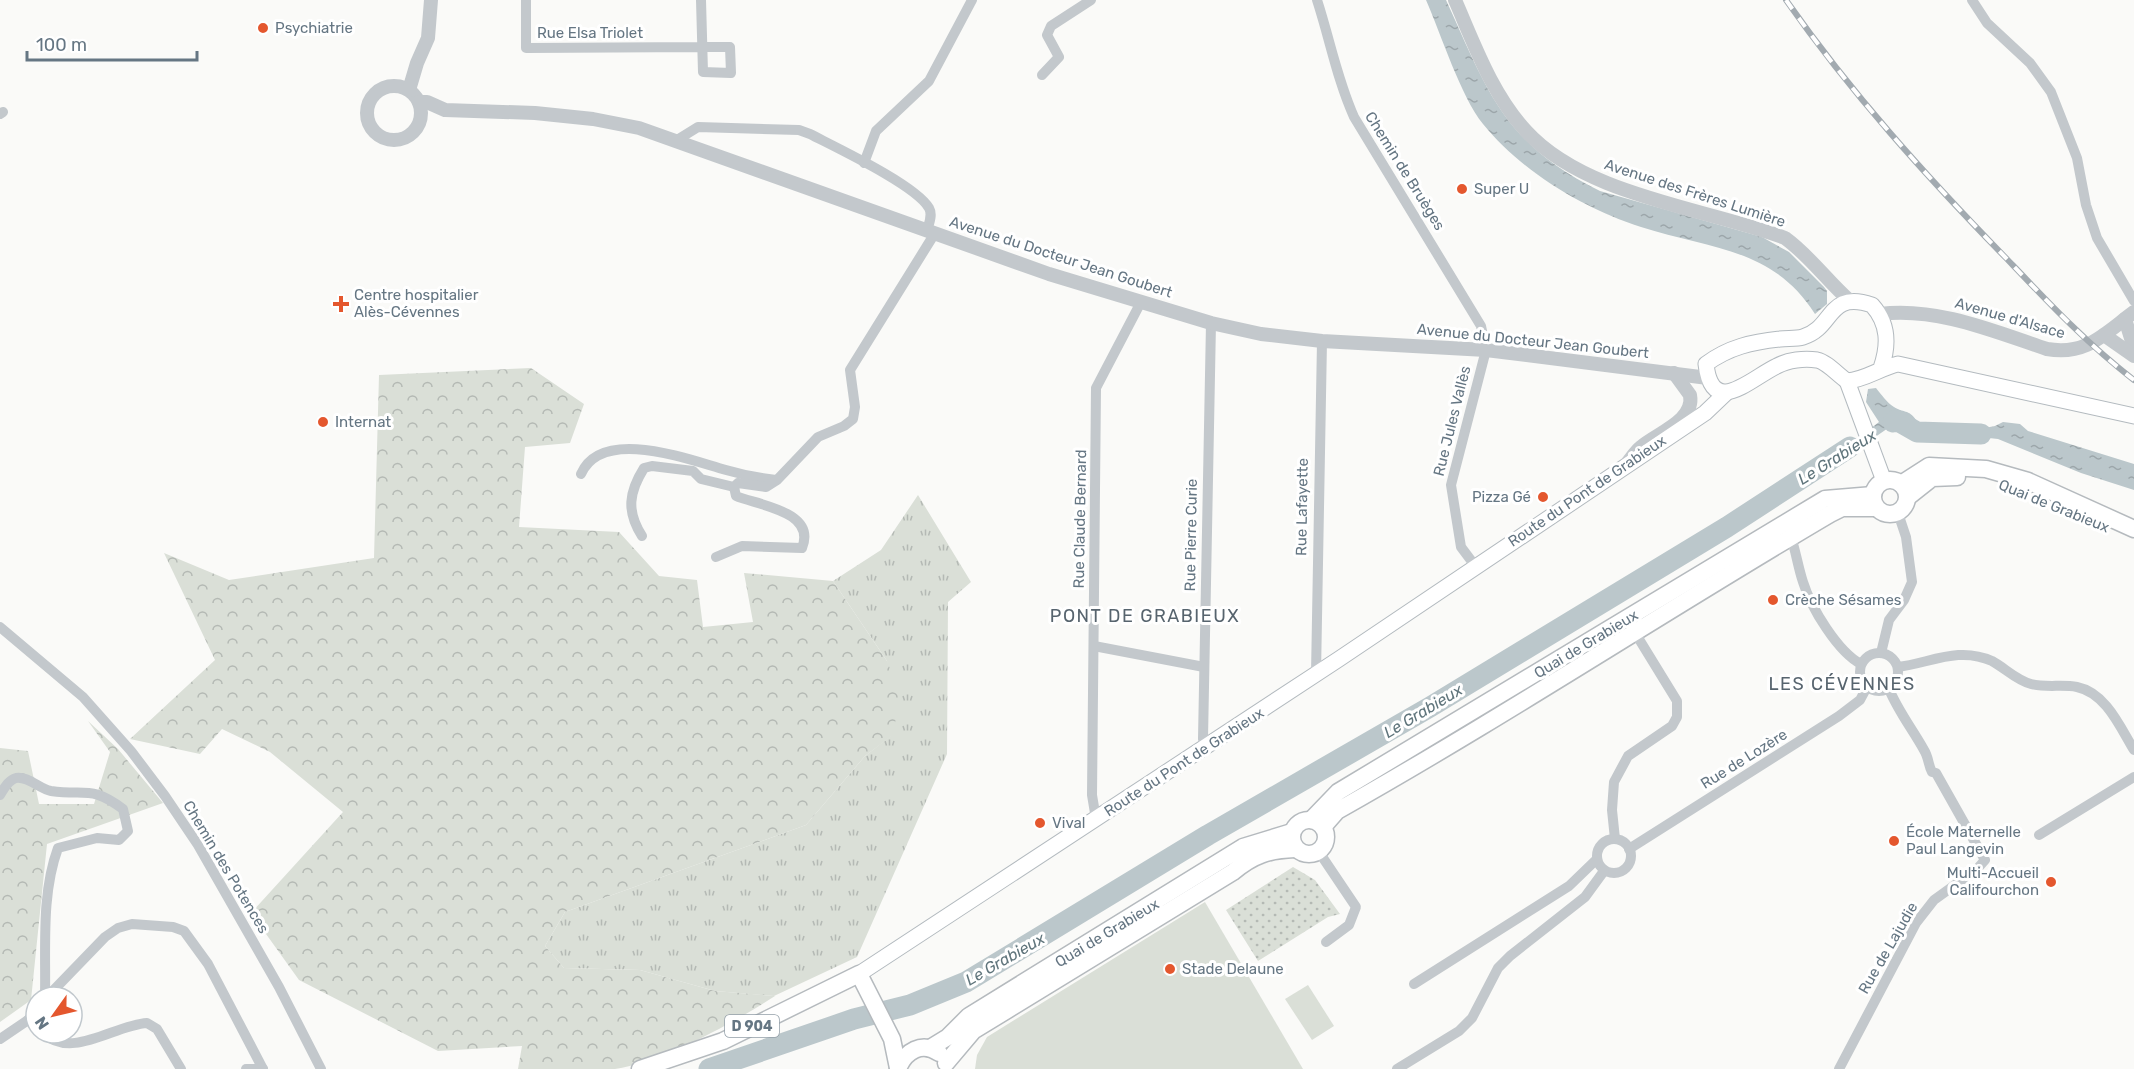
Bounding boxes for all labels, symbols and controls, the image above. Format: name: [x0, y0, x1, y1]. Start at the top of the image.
place label: Psychiatrie: [275, 19, 353, 37]
marker: Psychiatrie: [256, 21, 270, 35]
scale bar: [27, 24, 196, 62]
street label: Rue Elsa Triolet: [537, 24, 643, 42]
text: 100 m: [36, 34, 87, 56]
street label: Chemin de Bruèges: [1361, 108, 1449, 234]
street label: Avenue des Frères Lumière: [1602, 155, 1788, 231]
place label: Super U: [1474, 180, 1529, 198]
marker: Super U: [1455, 182, 1469, 196]
street label: Avenue du Docteur Jean Goubert: [947, 212, 1175, 302]
place label: Centre hospitalier Alès-Cévennes: [354, 286, 479, 321]
street label: Avenue d'Alsace: [1953, 294, 2067, 342]
marker: Centre hospitalier Alès-Cévennes: [332, 295, 350, 313]
street label: Avenue du Docteur Jean Goubert: [1416, 320, 1650, 362]
street label: Rue Jules Vallès: [1430, 364, 1474, 478]
place label: Internat: [335, 413, 391, 431]
marker: Internat: [316, 415, 330, 429]
water label: Le Grabieux: [1794, 425, 1880, 489]
street label: Route du Pont de Grabieux: [1505, 431, 1669, 551]
street label: Rue Claude Bernard: [1070, 449, 1090, 589]
street label: Rue Lafayette: [1292, 458, 1312, 556]
street label: Quai de Grabieux: [1996, 476, 2112, 536]
street label: Rue Pierre Curie: [1181, 479, 1201, 591]
place label: Pizza Gé: [1472, 488, 1531, 506]
marker: Pizza Gé: [1536, 490, 1550, 504]
place label: Crèche Sésames: [1785, 591, 1902, 609]
marker: Crèche Sésames: [1766, 593, 1780, 607]
district label: PONT DE GRABIEUX: [1050, 605, 1240, 627]
street label: Quai de Grabieux: [1531, 606, 1641, 682]
district label: LES CÉVENNES: [1768, 673, 1916, 695]
water label: Le Grabieux: [1380, 680, 1466, 742]
street label: Route du Pont de Grabieux: [1101, 704, 1267, 820]
street label: Rue de Lozère: [1697, 725, 1791, 793]
street label: Chemin des Potences: [179, 797, 273, 937]
place label: Vival: [1052, 814, 1085, 832]
marker: Vival: [1033, 816, 1047, 830]
place label: École Maternelle Paul Langevin: [1906, 823, 2021, 858]
marker: École Maternelle Paul Langevin: [1887, 834, 1901, 848]
place label: Multi-Accueil Califourchon: [1947, 864, 2039, 899]
marker: Multi-Accueil Califourchon: [2044, 875, 2058, 889]
street label: Quai de Grabieux: [1052, 895, 1162, 971]
street label: Rue de Lajudie: [1855, 899, 1921, 997]
water label: Le Grabieux: [962, 928, 1048, 989]
place label: Stade Delaune: [1182, 960, 1284, 978]
marker: Stade Delaune: [1163, 962, 1177, 976]
north arrow: [24, 985, 84, 1045]
text: N: [31, 1013, 53, 1033]
road number: D 904: [725, 1015, 779, 1037]

